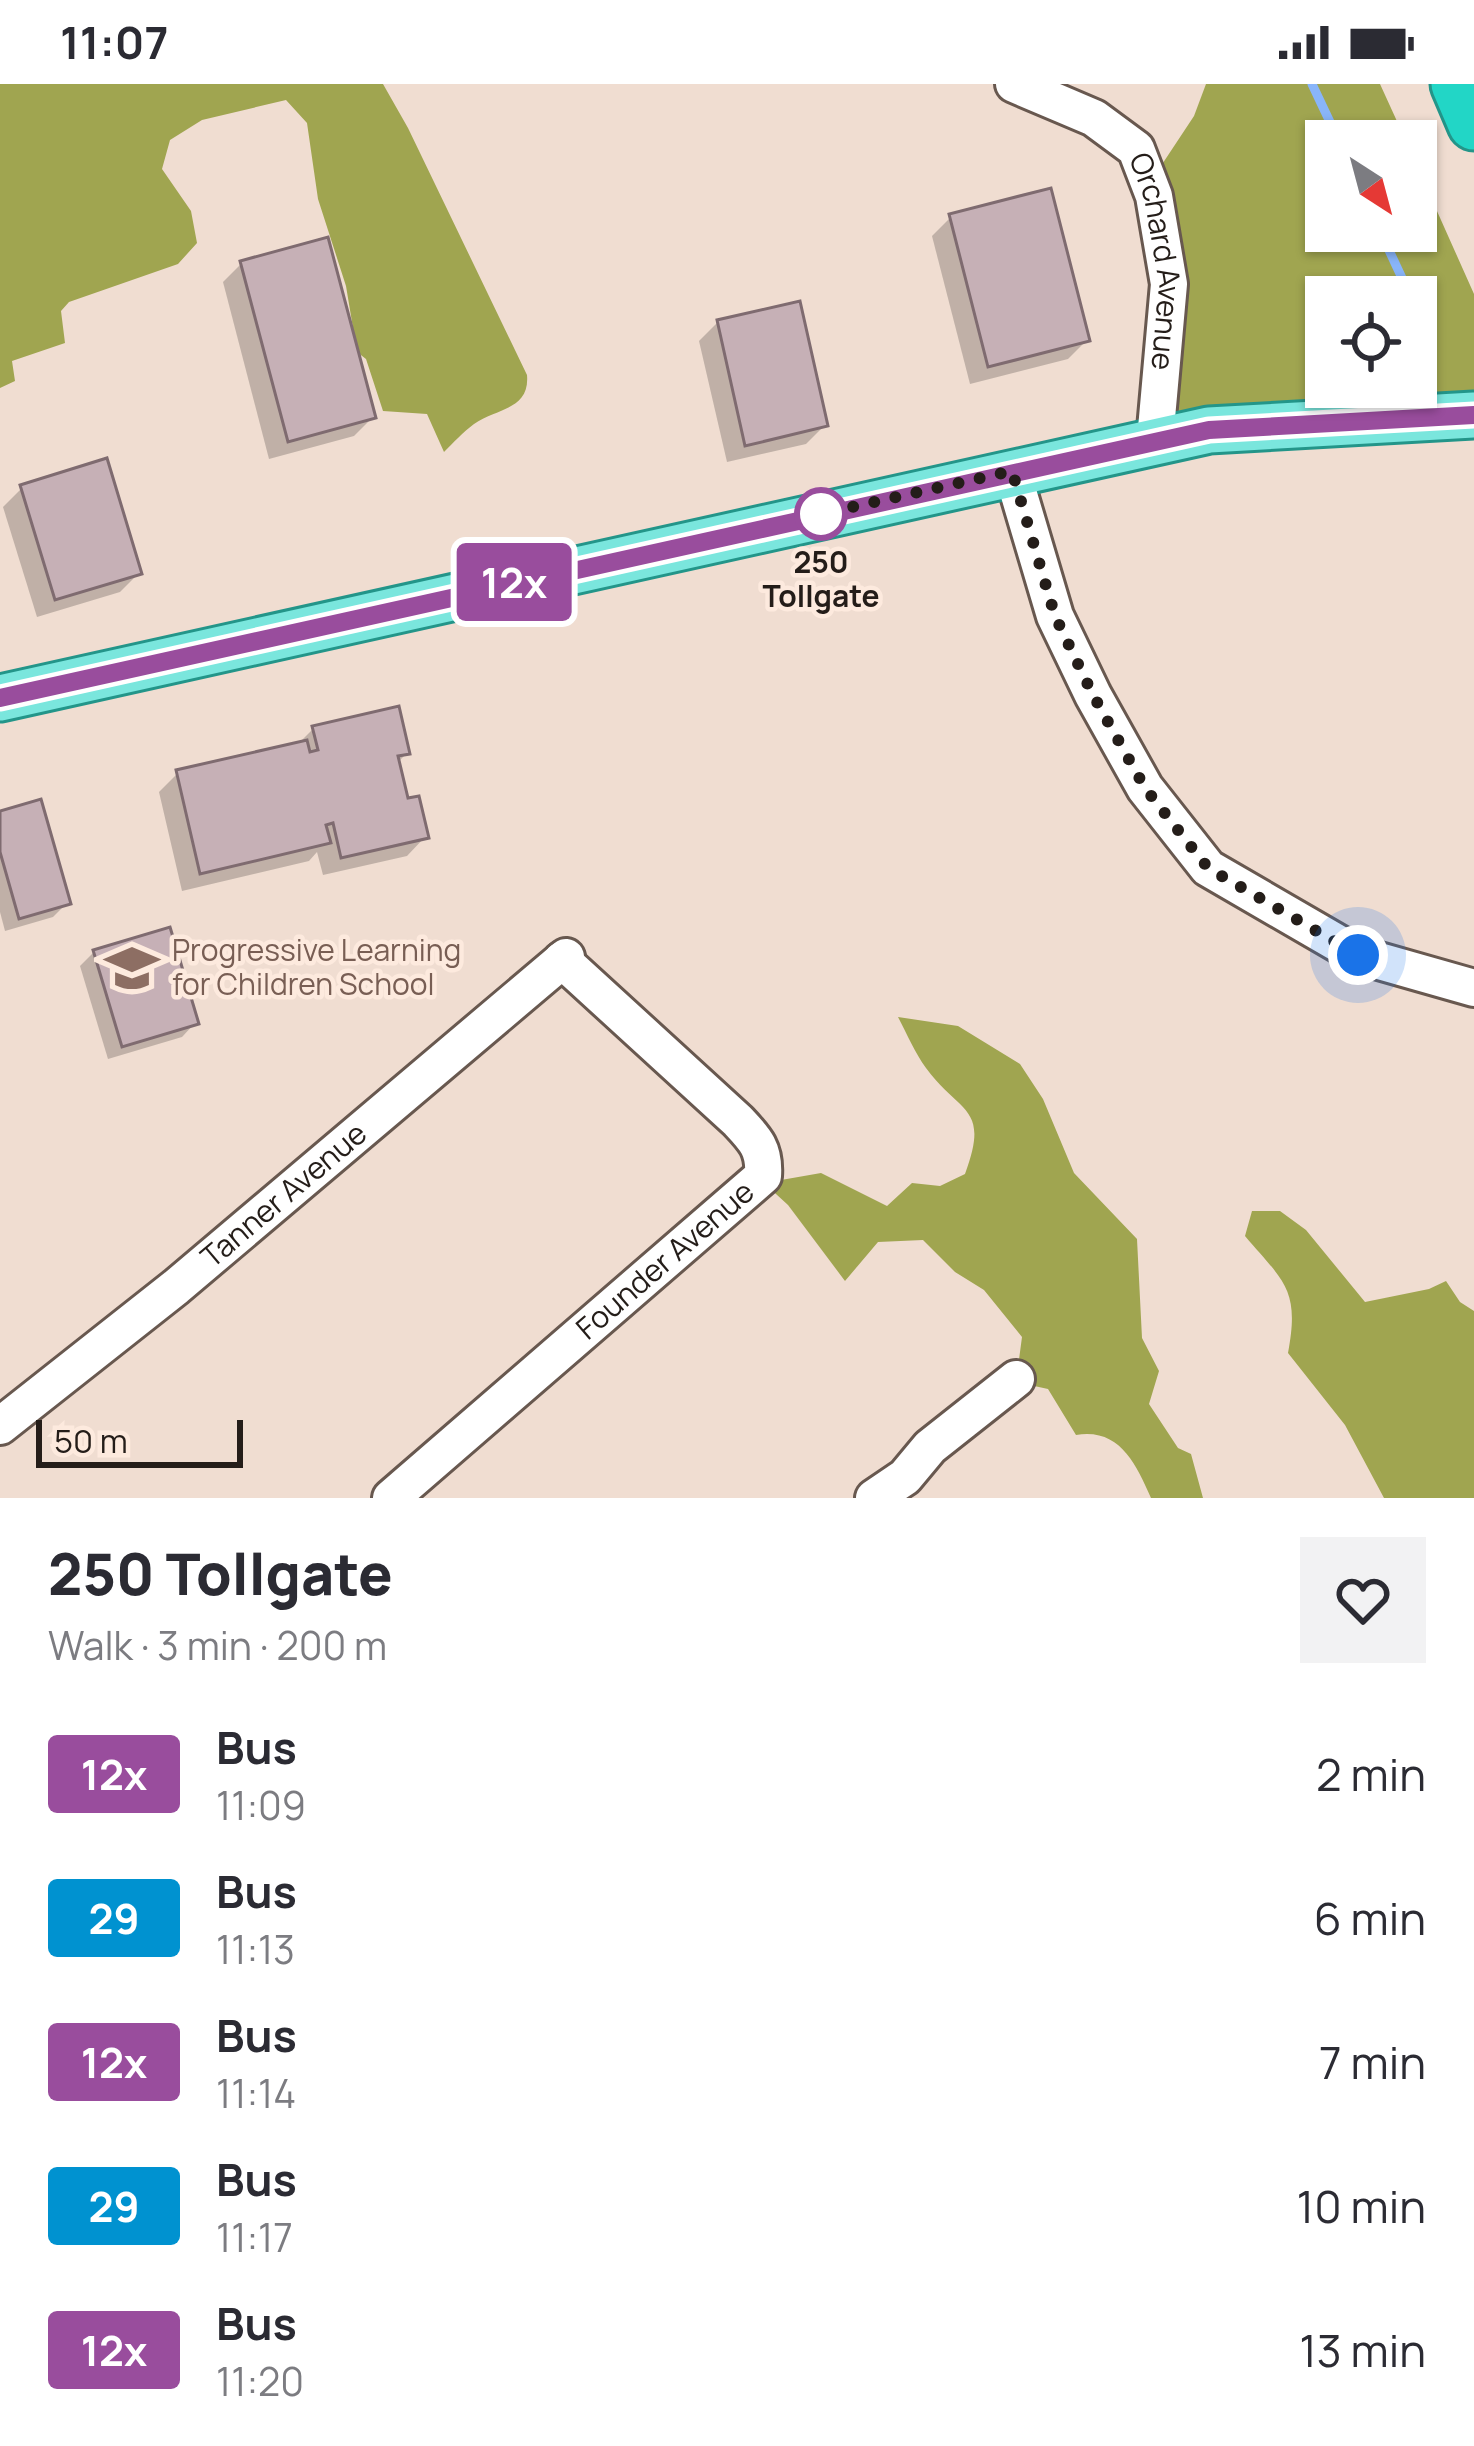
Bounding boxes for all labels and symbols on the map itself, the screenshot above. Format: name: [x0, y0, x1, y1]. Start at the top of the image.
north arrow: [1305, 120, 1437, 252]
street label: Orchard Avenue: [1120, 146, 1191, 372]
marker: 250 Tollgate: [796, 489, 846, 539]
place label: 250 Tollgate: [762, 541, 880, 616]
line badge: 12x: [445, 543, 583, 621]
your location: [1328, 925, 1388, 985]
place label: Progressive Learning for Children School: [172, 929, 461, 1004]
school or university icon: Progressive Learning for Children School: [103, 939, 161, 997]
street label: Tanner Avenue: [192, 1112, 375, 1276]
street label: Founder Avenue: [567, 1171, 762, 1348]
scale bar: [36, 1414, 243, 1467]

